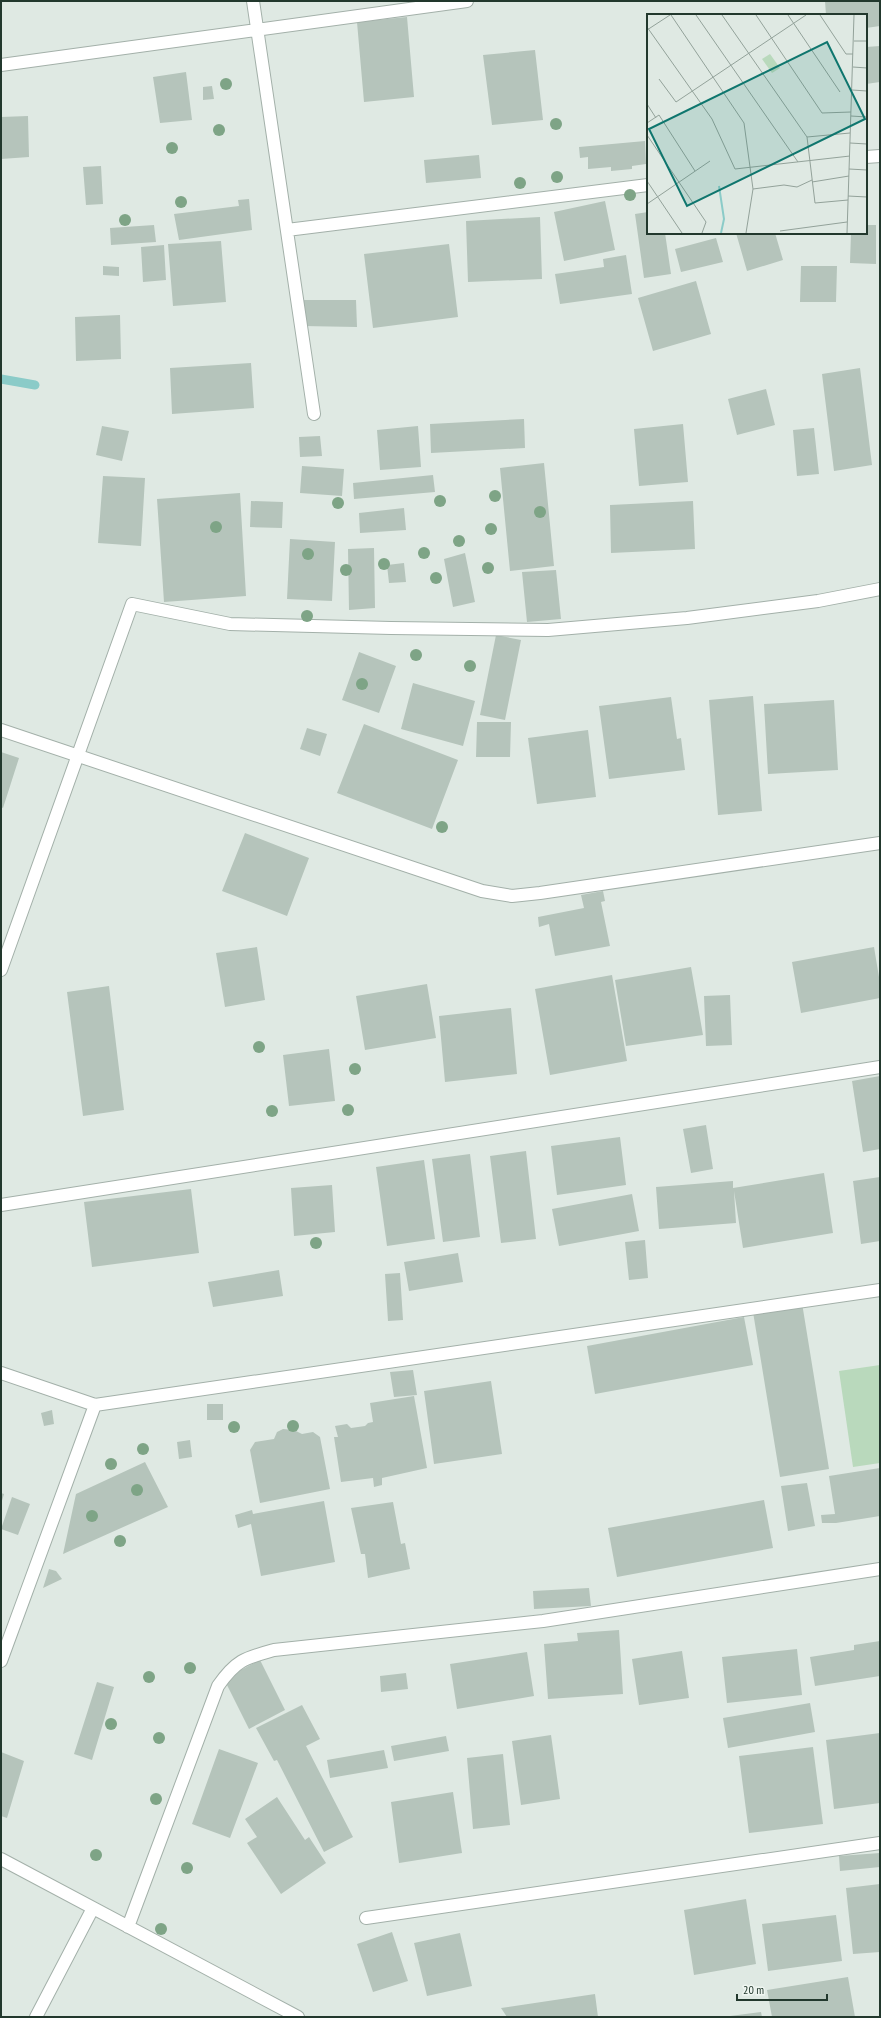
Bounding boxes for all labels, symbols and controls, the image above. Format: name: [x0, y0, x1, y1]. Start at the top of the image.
inset map: [647, 14, 867, 234]
scale bar: [737, 1976, 827, 2002]
text: 20 m: [743, 1982, 764, 1997]

